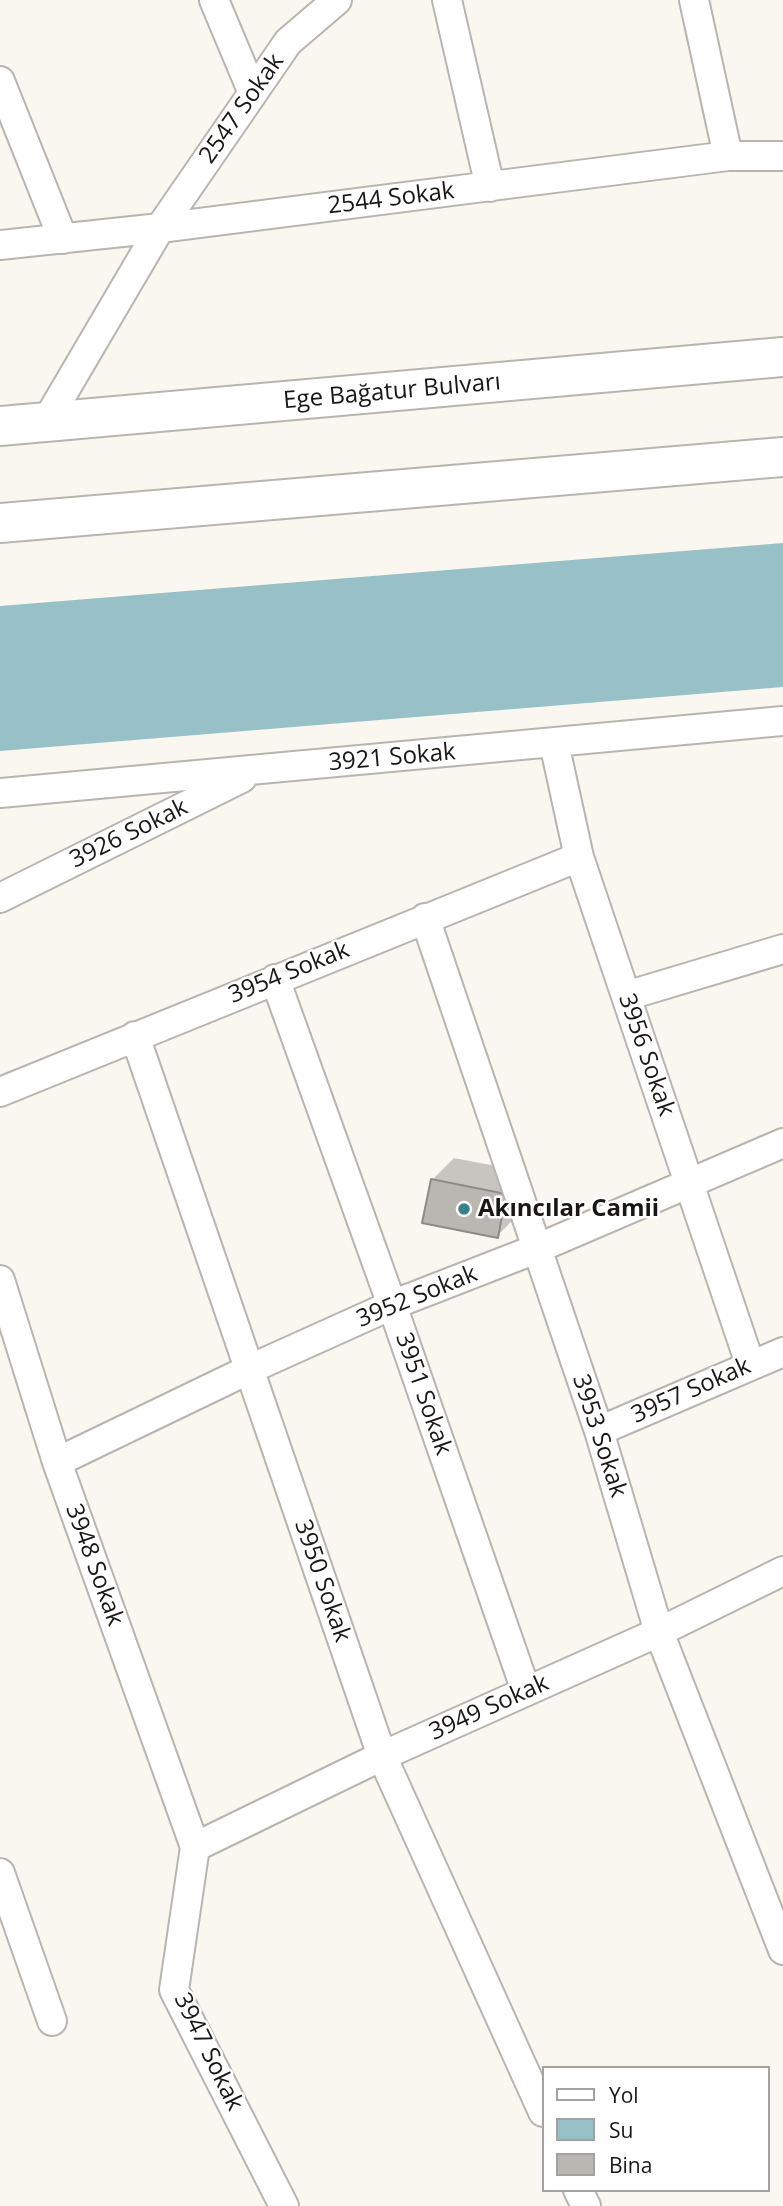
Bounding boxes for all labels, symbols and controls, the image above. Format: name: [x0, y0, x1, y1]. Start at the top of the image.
street label: 2547 Sokak: [194, 49, 290, 169]
street label: 2544 Sokak: [326, 177, 456, 221]
street label: Ege Bağatur Bulvarı: [282, 368, 502, 416]
street label: 3921 Sokak: [327, 738, 457, 778]
street label: 3926 Sokak: [65, 793, 193, 875]
street label: 3954 Sokak: [225, 936, 353, 1010]
street label: 3956 Sokak: [612, 990, 680, 1120]
place label: Akıncılar Camii: [478, 1195, 659, 1223]
marker: Akıncılar Camii: [456, 1201, 472, 1217]
street label: 3952 Sokak: [353, 1260, 481, 1334]
street label: 3951 Sokak: [389, 1329, 457, 1459]
street label: 3957 Sokak: [627, 1352, 755, 1430]
street label: 3953 Sokak: [566, 1371, 632, 1501]
street label: 3948 Sokak: [59, 1500, 129, 1630]
street label: 3950 Sokak: [288, 1516, 356, 1646]
street label: 3949 Sokak: [425, 1669, 553, 1747]
street label: 3947 Sokak: [167, 1988, 249, 2116]
legend: [542, 2066, 769, 2192]
text: Yol: [609, 2081, 639, 2109]
text: Su: [609, 2116, 633, 2144]
text: Bina: [609, 2151, 652, 2179]

